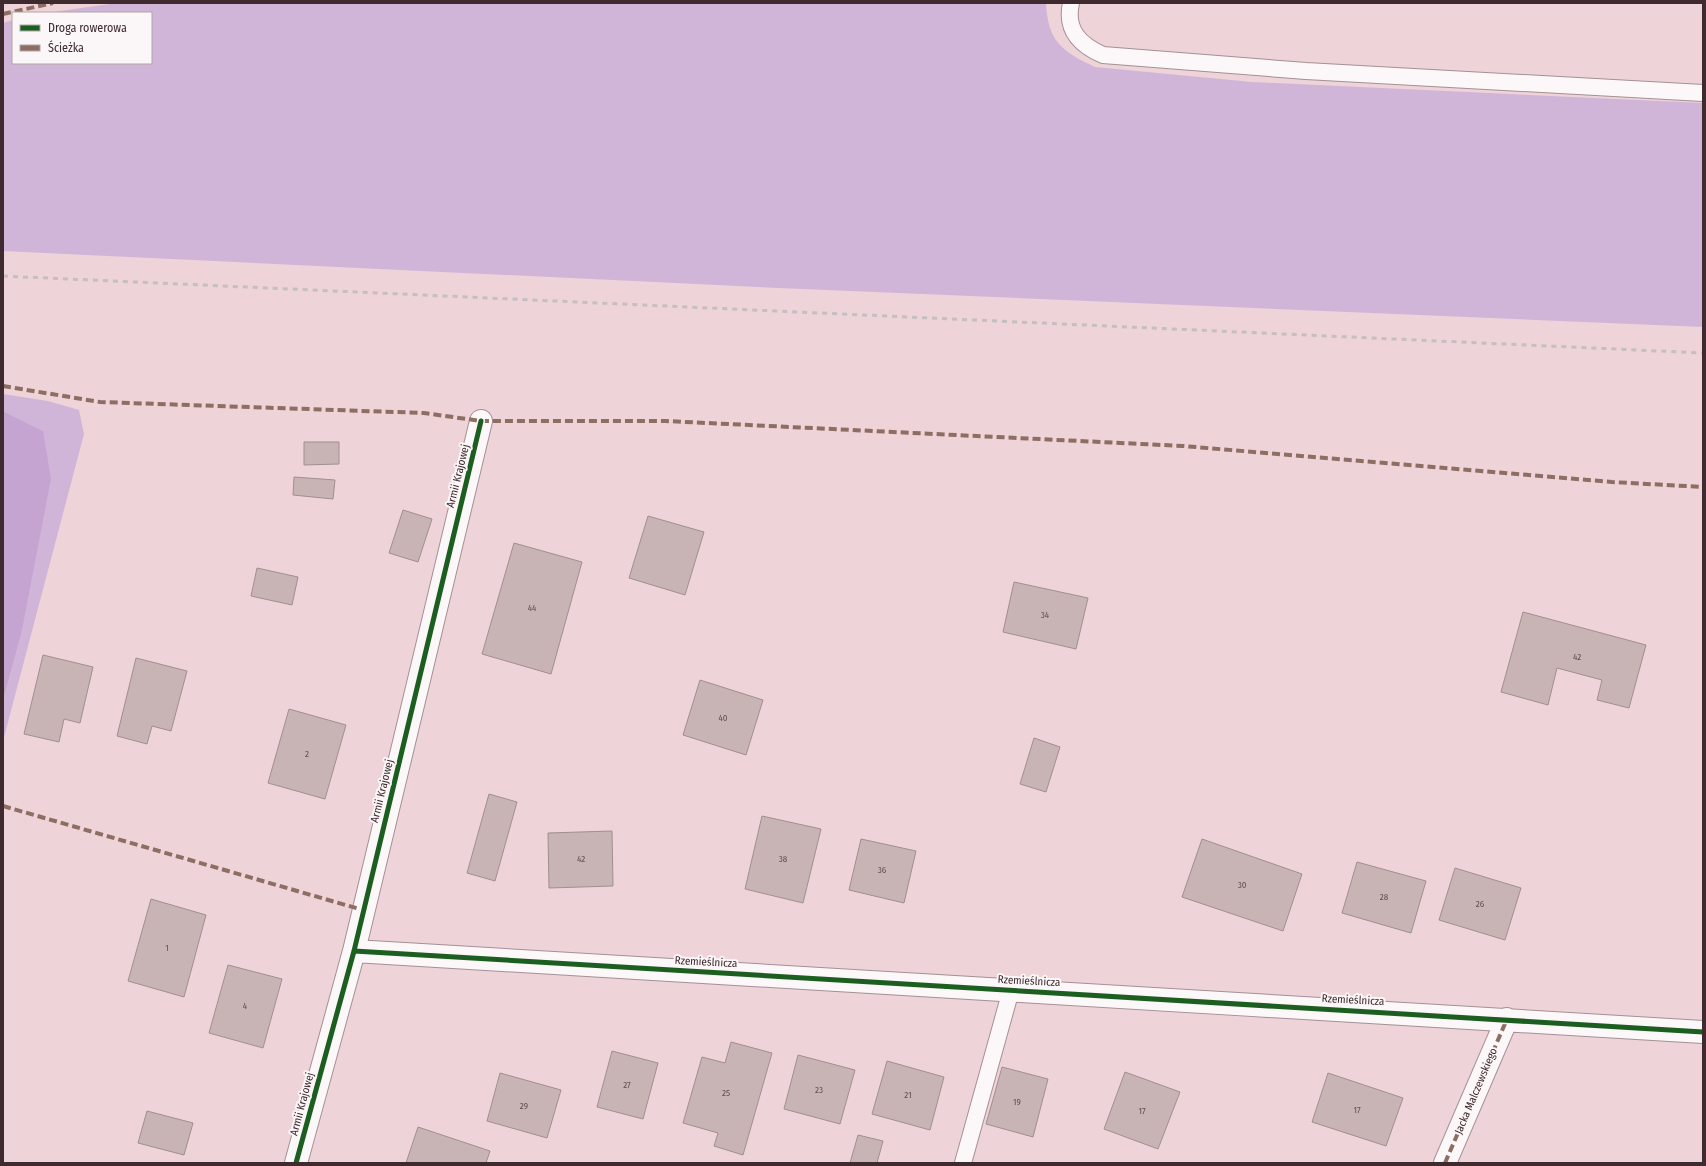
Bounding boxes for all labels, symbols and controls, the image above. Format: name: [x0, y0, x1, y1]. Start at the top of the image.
legend: [12, 12, 152, 64]
text: Droga rowerowa: [48, 21, 127, 35]
text: Ścieżka: [48, 40, 84, 55]
street label: Armii Krajowej: [444, 443, 472, 509]
house number: 44: [528, 603, 537, 613]
house number: 34: [1041, 610, 1050, 620]
house number: 42: [1573, 652, 1581, 662]
house number: 40: [718, 713, 728, 723]
house number: 2: [305, 749, 309, 759]
street label: Armii Krajowej: [368, 758, 396, 824]
house number: 42: [577, 854, 585, 864]
house number: 38: [779, 854, 788, 864]
house number: 36: [878, 865, 887, 875]
house number: 30: [1238, 880, 1247, 890]
house number: 28: [1380, 892, 1389, 902]
house number: 26: [1476, 899, 1485, 909]
house number: 1: [165, 943, 169, 953]
street label: Rzemieślnicza: [674, 954, 738, 970]
street label: Rzemieślnicza: [997, 973, 1061, 989]
street label: Rzemieślnicza: [1321, 992, 1385, 1008]
house number: 4: [243, 1001, 248, 1011]
street label: Jacka Malczewskiego: [1452, 1046, 1500, 1136]
street label: Armii Krajowej: [287, 1071, 317, 1137]
house number: 27: [623, 1080, 631, 1090]
house number: 23: [815, 1085, 823, 1095]
house number: 25: [722, 1088, 730, 1098]
house number: 21: [904, 1090, 912, 1100]
house number: 19: [1013, 1097, 1021, 1107]
house number: 29: [520, 1101, 528, 1111]
house number: 17: [1353, 1105, 1361, 1115]
house number: 17: [1138, 1106, 1146, 1116]

